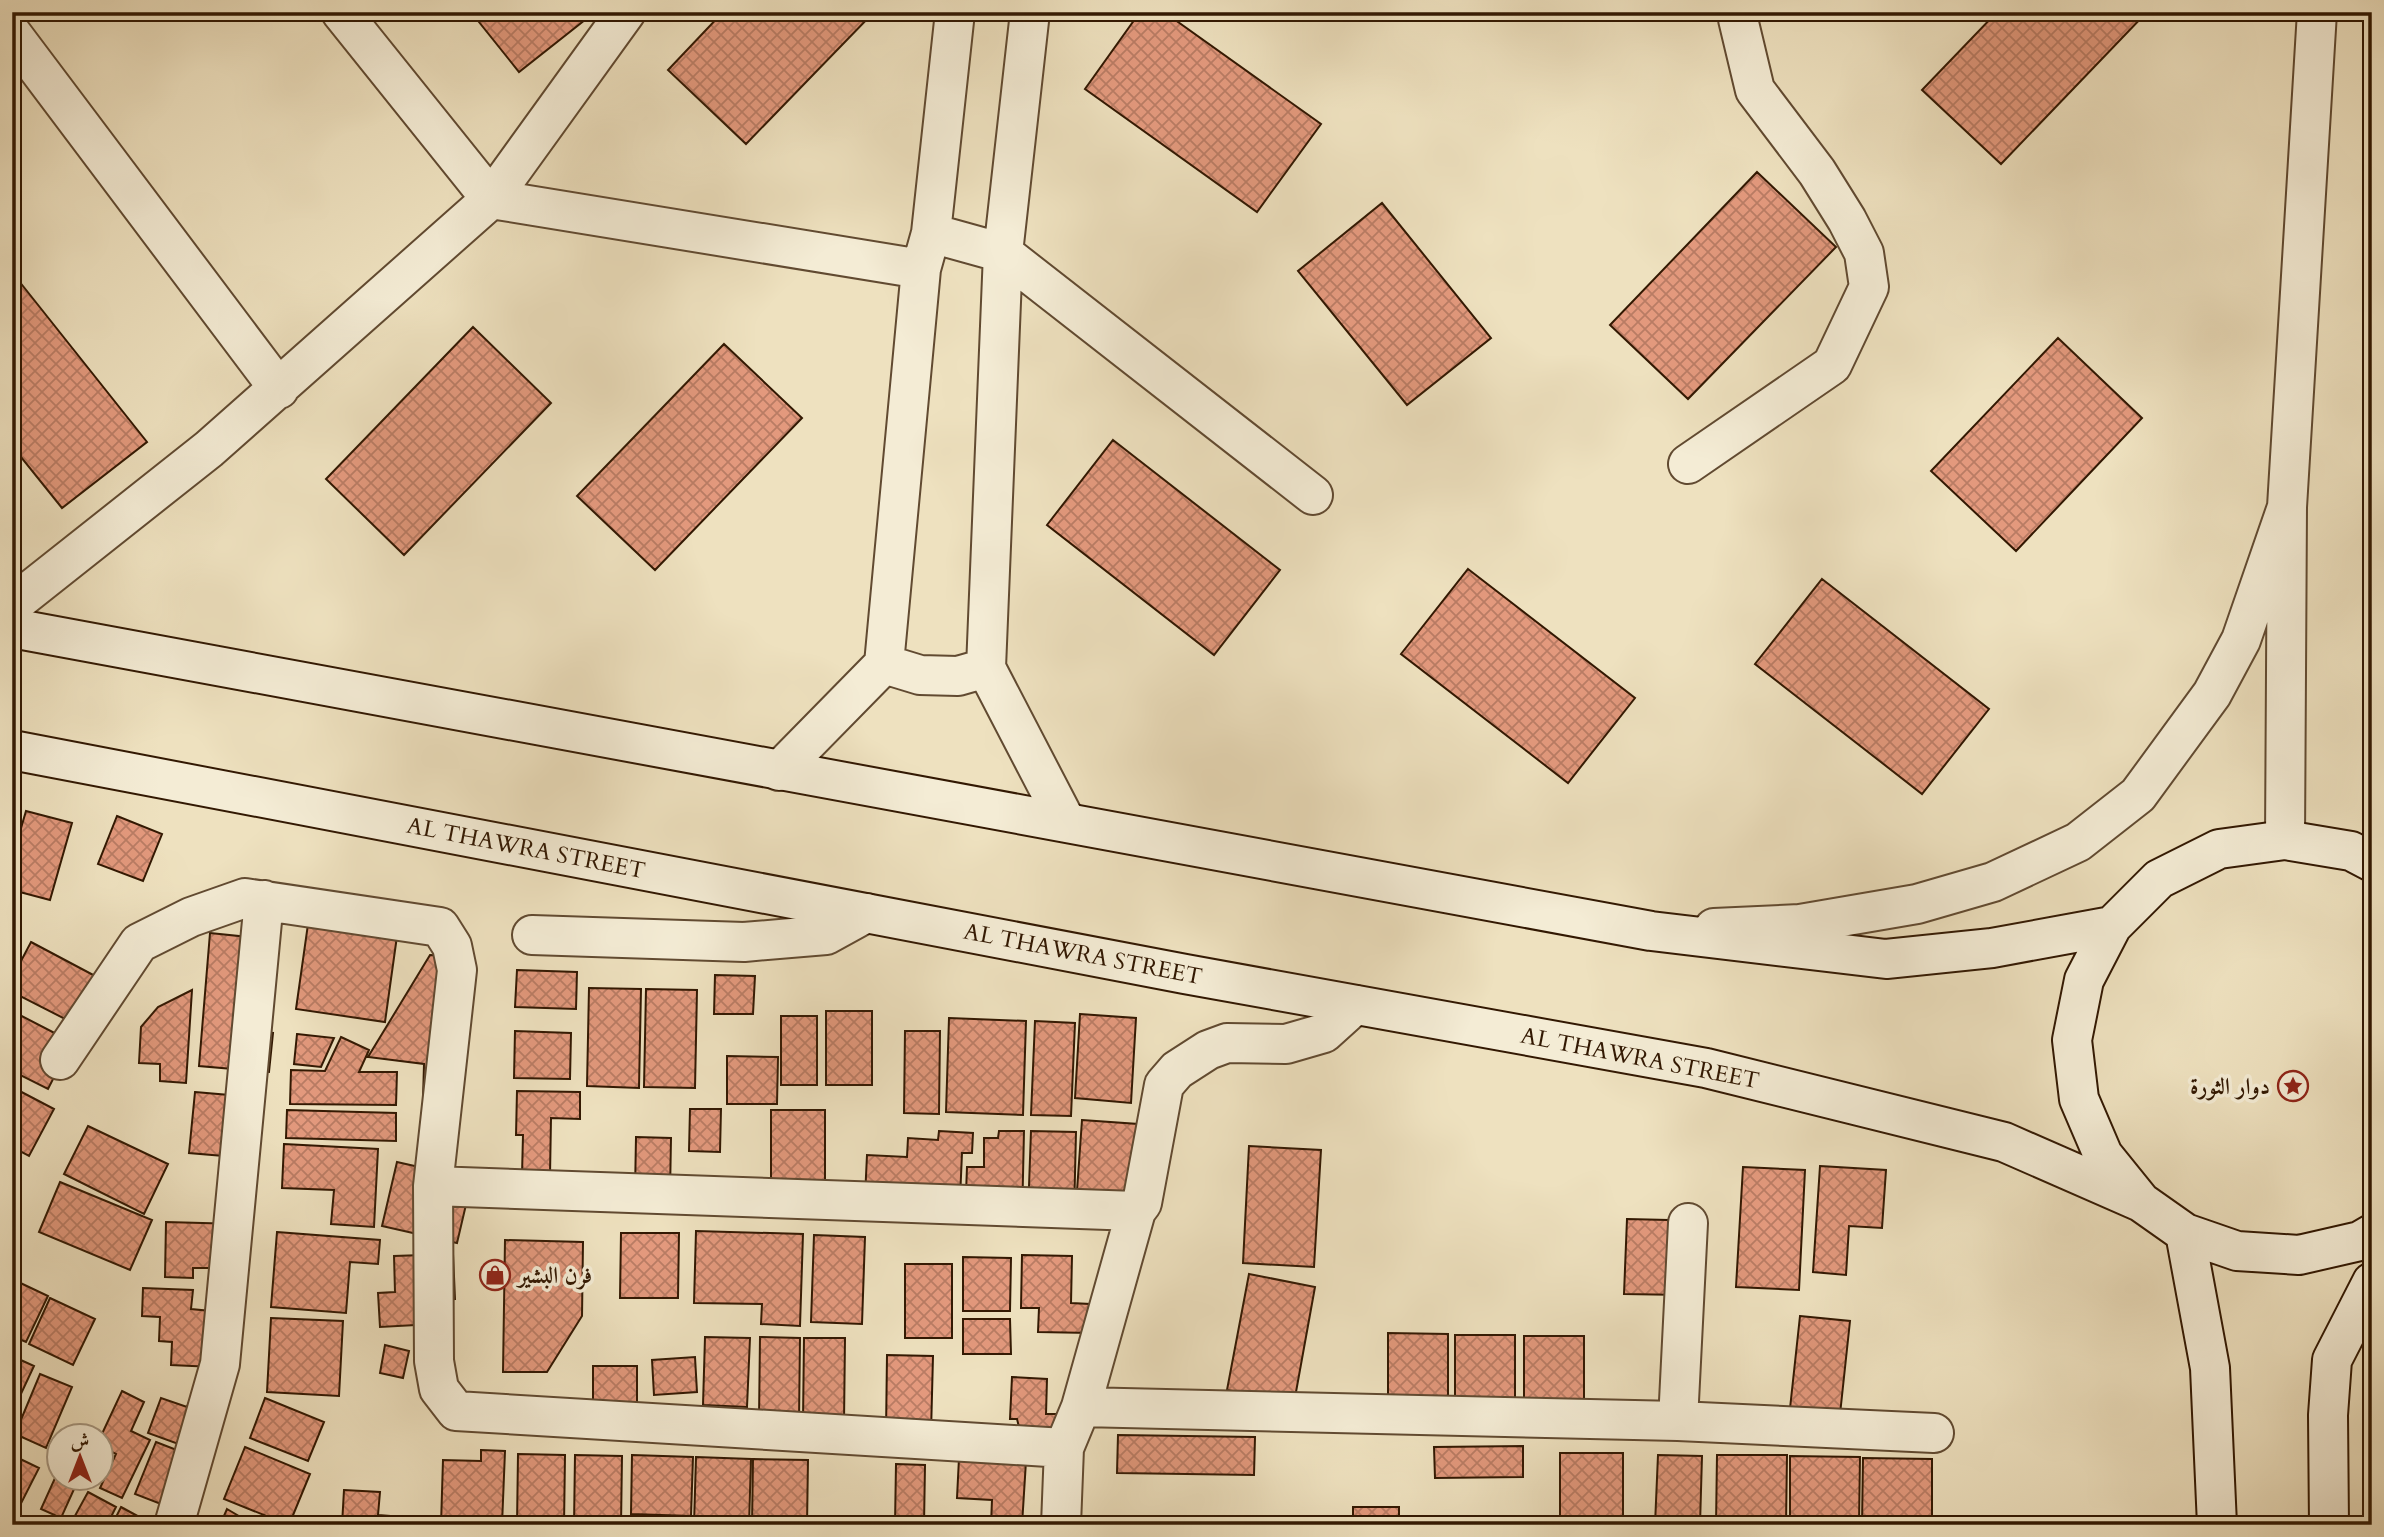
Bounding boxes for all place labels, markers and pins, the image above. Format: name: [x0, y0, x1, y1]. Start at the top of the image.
place icon: دوار الثورة: [2276, 1069, 2310, 1103]
place label: دوار الثورة: [2190, 1071, 2270, 1102]
shop icon: فرن البشير: [478, 1258, 512, 1292]
place label: فرن البشير: [515, 1260, 592, 1291]

